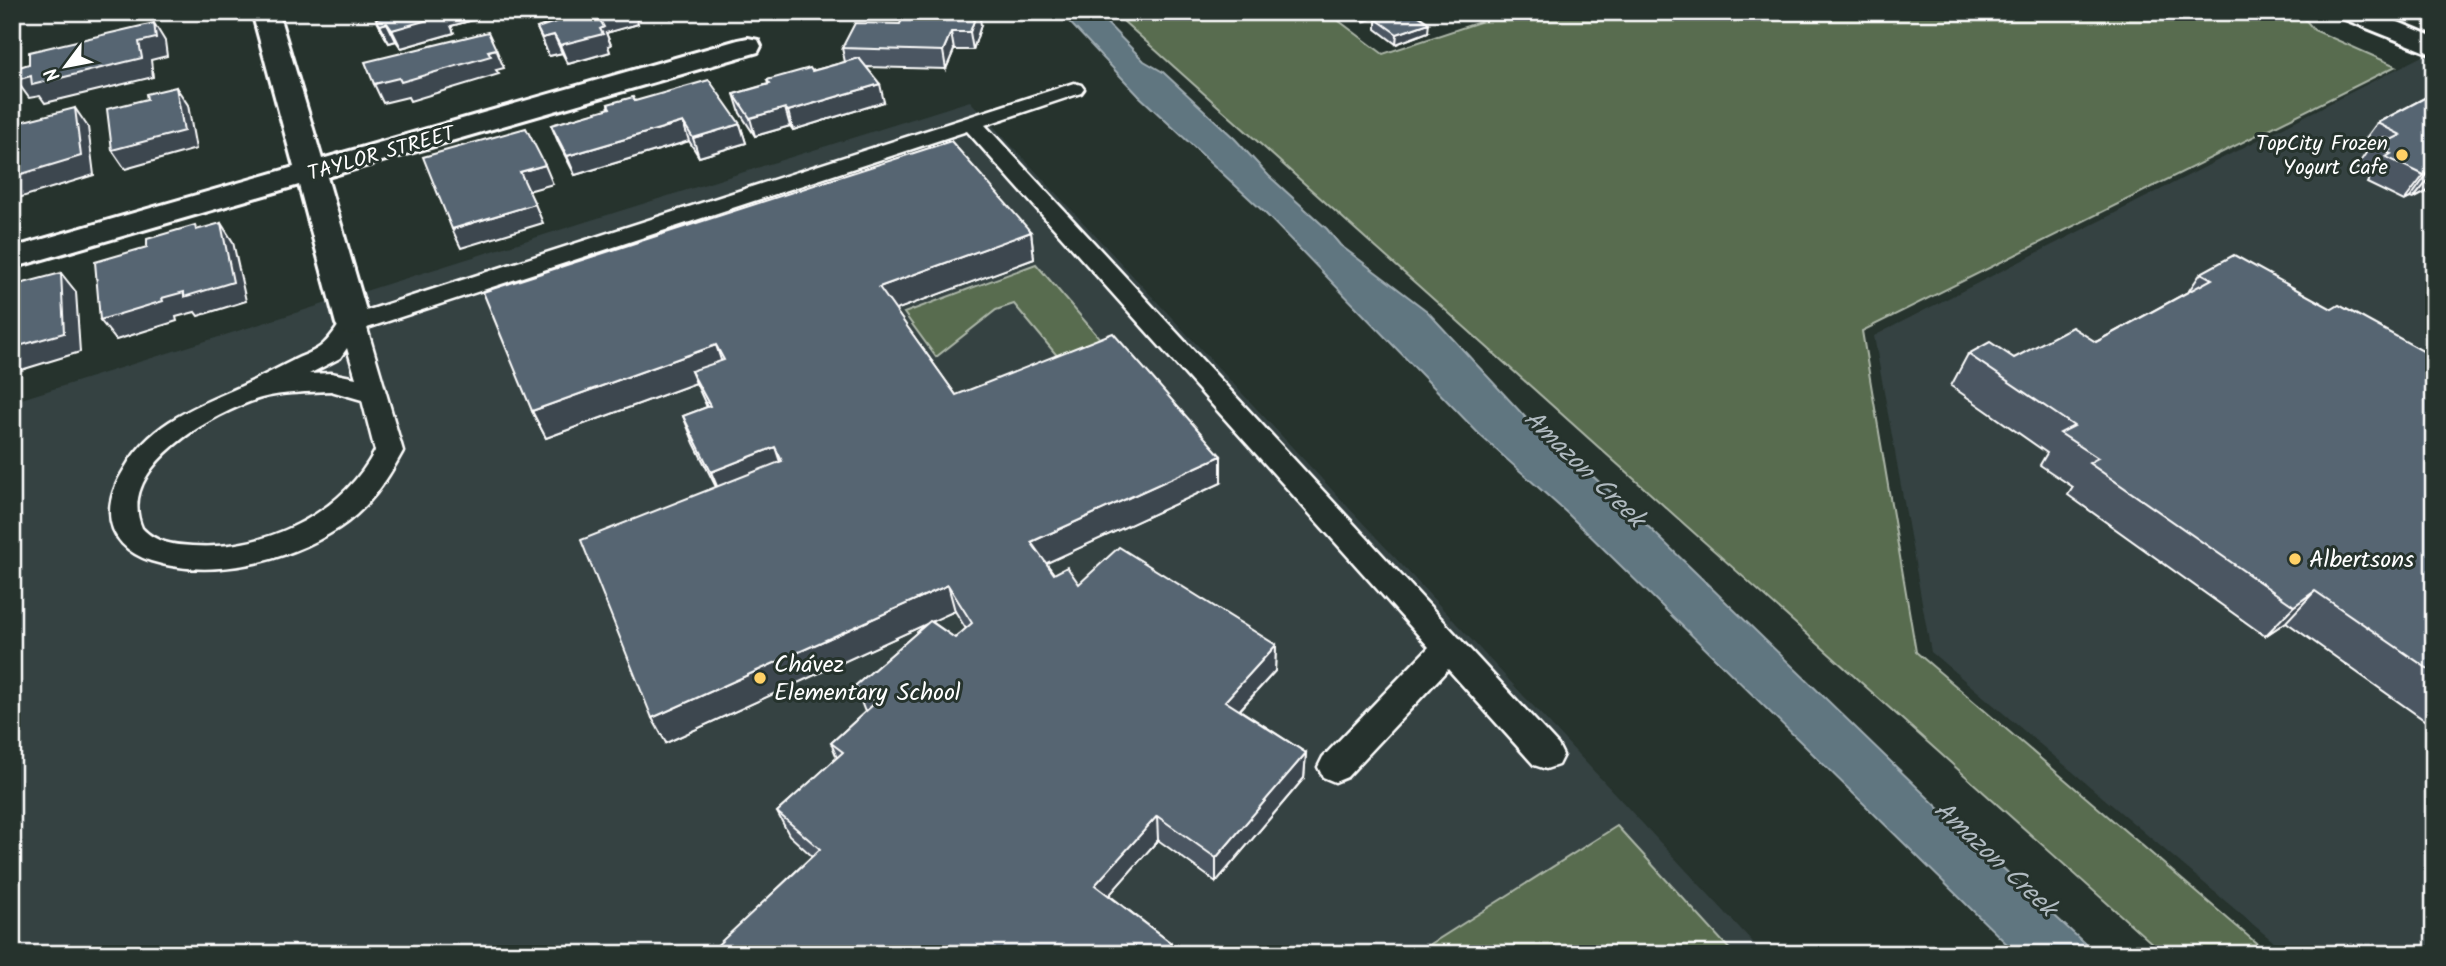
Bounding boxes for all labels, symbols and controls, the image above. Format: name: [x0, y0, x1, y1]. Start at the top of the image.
north arrow: [32, 32, 102, 102]
text: N: [37, 61, 69, 87]
street label: TAYLOR STREET: [304, 117, 460, 191]
place label: TopCity Frozen Yogurt Cafe: [2256, 128, 2389, 185]
marker: TopCity Frozen Yogurt Cafe: [2394, 147, 2410, 163]
water label: Amazon Creek: [1513, 400, 1657, 541]
place label: Albertsons: [2309, 541, 2414, 580]
marker: Albertsons: [2287, 551, 2303, 567]
place label: Chávez Elementary School: [774, 646, 961, 713]
marker: Chávez Elementary School: [752, 670, 768, 686]
water label: Amazon Creek: [1923, 791, 2069, 931]

